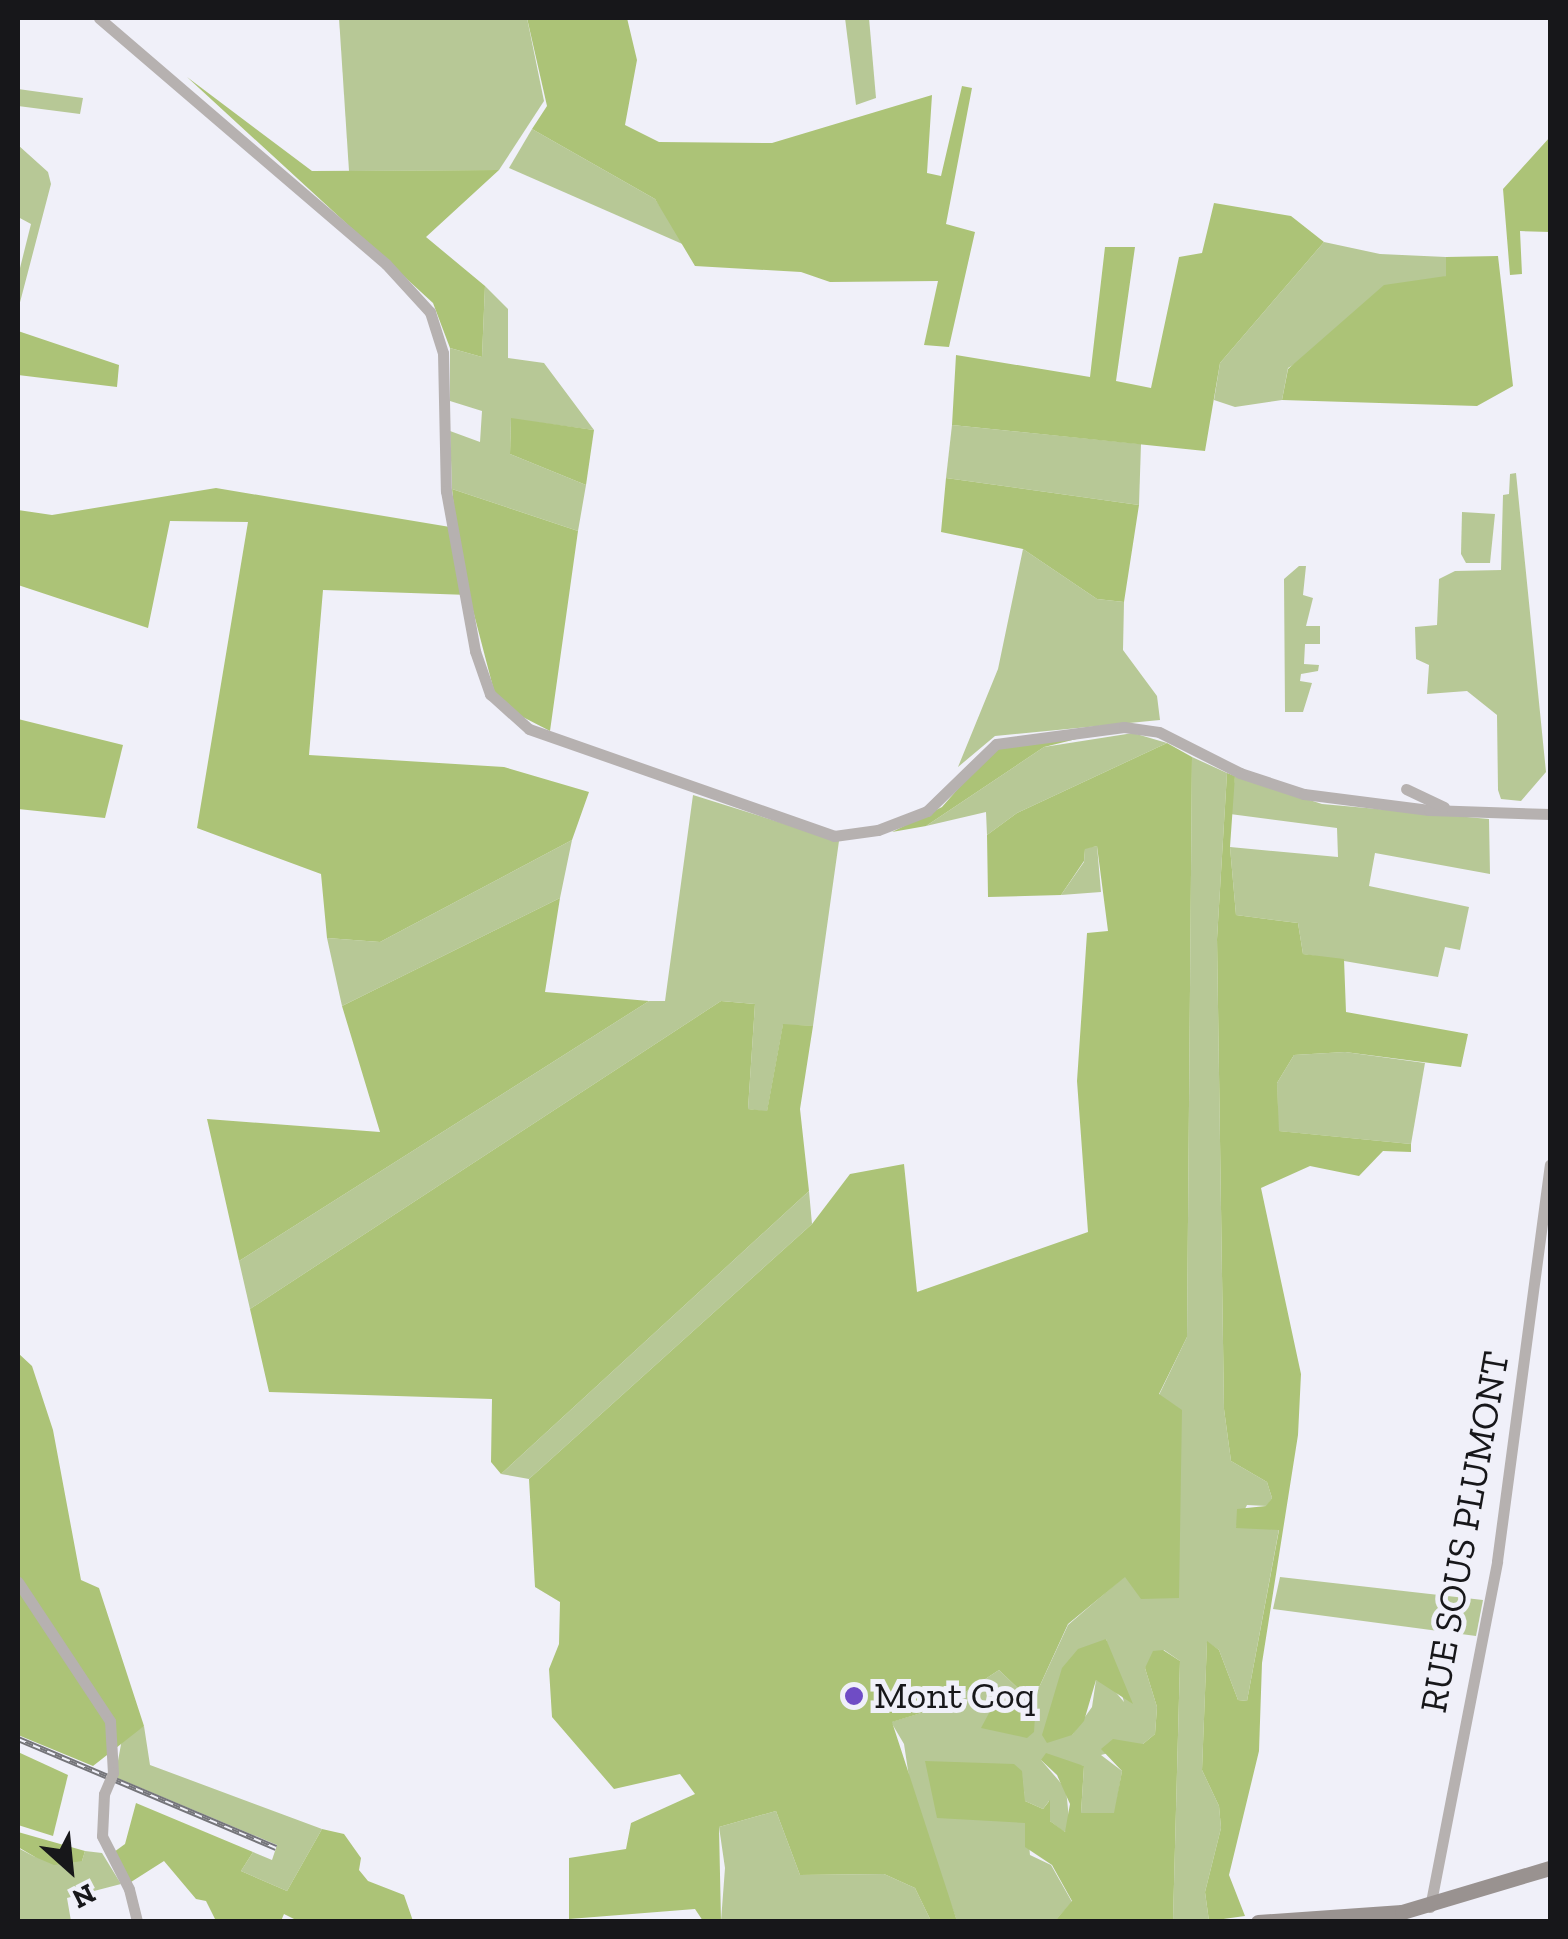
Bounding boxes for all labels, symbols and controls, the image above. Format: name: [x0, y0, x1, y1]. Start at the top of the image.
street label: RUE SOUS PLUMONT: [1411, 1348, 1519, 1716]
place label: Mont Coq: [874, 1673, 1035, 1719]
marker: Mont Coq: [843, 1685, 865, 1707]
north arrow: [20, 1819, 120, 1919]
text: N: [67, 1877, 101, 1916]

